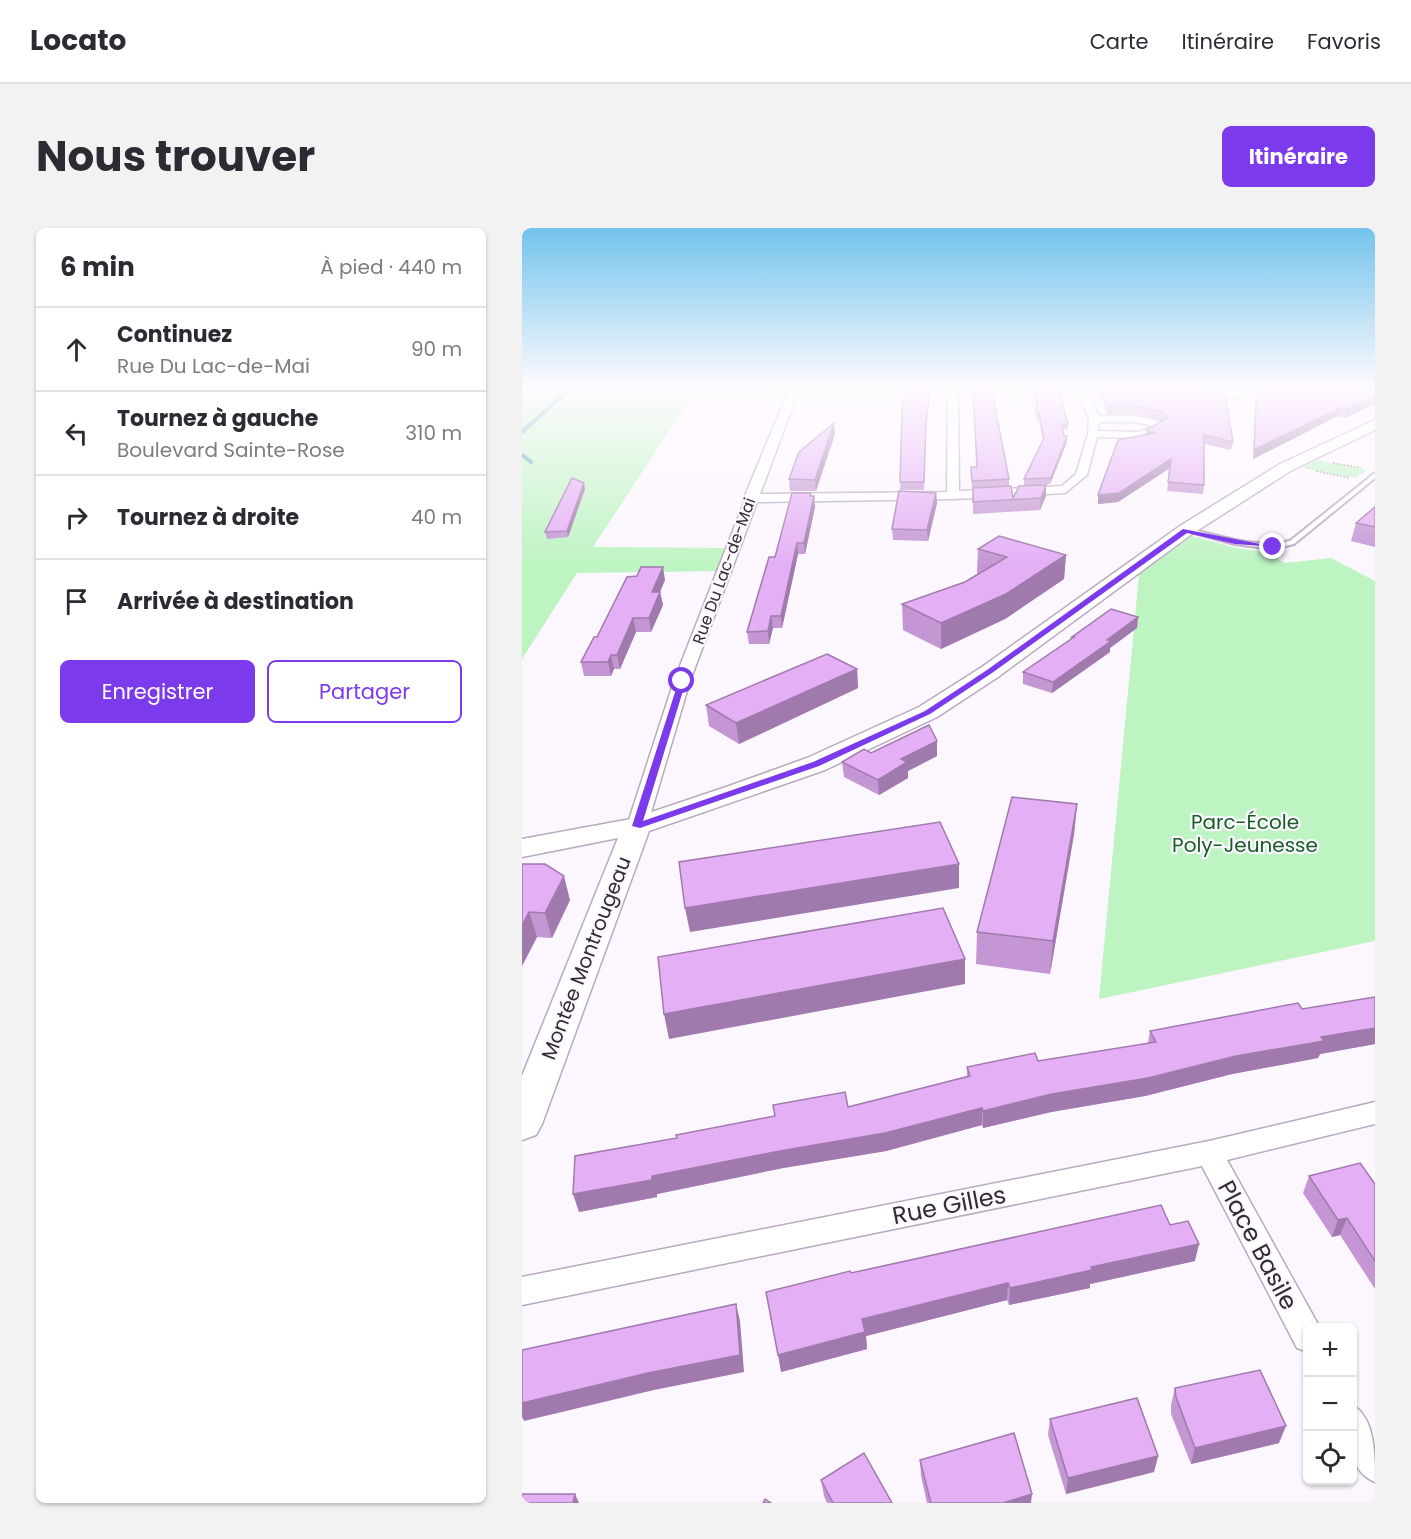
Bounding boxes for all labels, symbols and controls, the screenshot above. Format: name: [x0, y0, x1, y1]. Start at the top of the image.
text: Locato: [30, 21, 126, 60]
text: Carte: [1090, 27, 1149, 56]
text: Itinéraire: [1182, 27, 1274, 56]
text: Favoris: [1307, 27, 1381, 56]
button: Itinéraire: [1222, 126, 1375, 187]
text: Nous trouver: [36, 127, 315, 186]
text: 6 min: [60, 249, 135, 285]
text: À pied · 440 m: [320, 253, 462, 281]
text: Continuez: [117, 319, 232, 350]
icon: ahead: [60, 333, 93, 366]
text: 90 m: [411, 335, 462, 363]
text: Rue Du Lac-de-Mai: [117, 352, 310, 380]
text: Tournez à gauche: [117, 403, 318, 434]
icon: left: [60, 417, 93, 450]
text: 310 m: [405, 419, 462, 447]
text: Boulevard Sainte-Rose: [117, 436, 345, 464]
street label: Rue Du Lac-de-Mai: [687, 495, 761, 647]
icon: right: [60, 501, 93, 534]
text: Tournez à droite: [117, 502, 299, 533]
text: 40 m: [411, 503, 462, 531]
route end: [1259, 533, 1285, 559]
icon: arrive: [60, 585, 93, 618]
text: Arrivée à destination: [117, 586, 354, 617]
button: Enregistrer: [60, 660, 255, 723]
button: Partager: [267, 660, 462, 723]
route start: [668, 667, 694, 693]
park label: Parc-École Poly-Jeunesse: [1172, 808, 1318, 859]
street label: Montée Montrougeau: [534, 852, 638, 1064]
street label: Place Basile: [1210, 1175, 1306, 1315]
street label: Rue Gilles: [889, 1178, 1009, 1232]
map controls: [1303, 1323, 1357, 1485]
button: +: [1303, 1323, 1357, 1377]
button: −: [1303, 1377, 1357, 1431]
button: locate: [1303, 1431, 1357, 1485]

